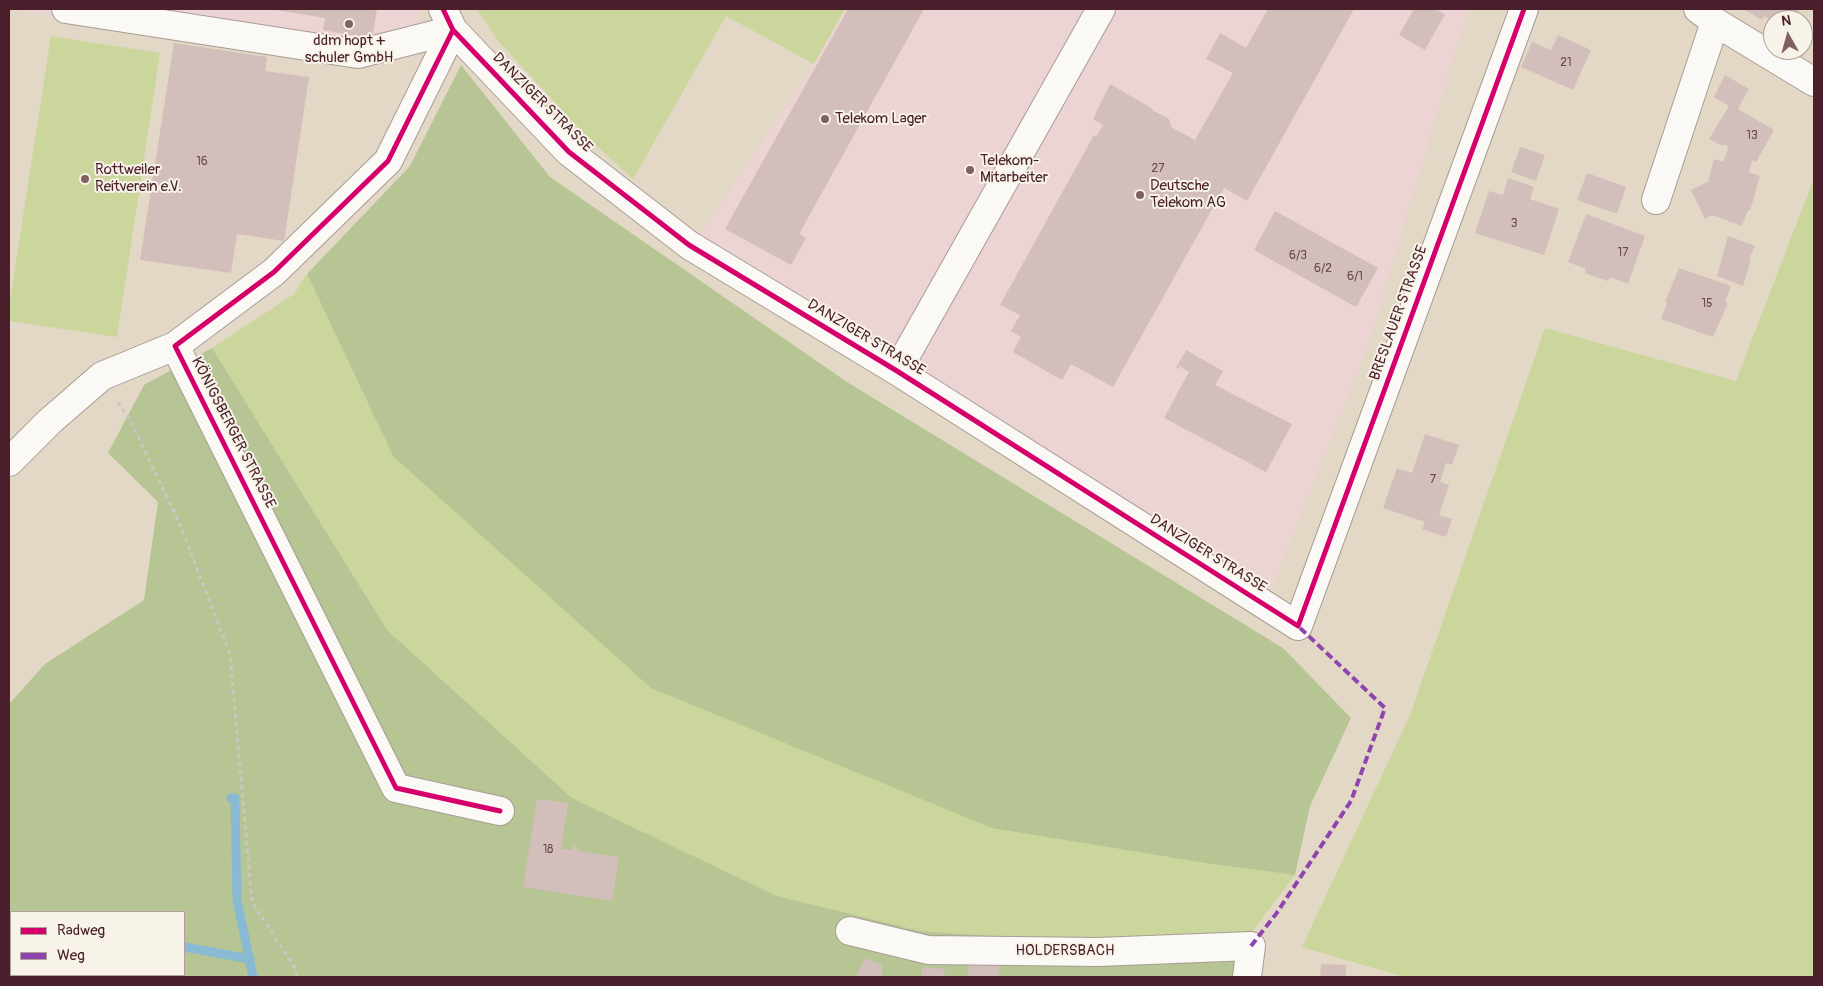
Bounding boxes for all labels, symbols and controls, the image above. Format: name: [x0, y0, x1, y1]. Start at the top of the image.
north arrow: [1763, 10, 1813, 60]
text: N: [1780, 12, 1792, 30]
marker: ddm hopt + schuler GmbH: [343, 18, 355, 30]
place label: ddm hopt + schuler GmbH: [305, 32, 393, 67]
street label: DANZIGER STRASSE: [488, 49, 596, 157]
house number: 21: [1560, 56, 1572, 70]
place label: Telekom Lager: [835, 110, 927, 128]
marker: Telekom Lager: [819, 113, 831, 125]
house number: 13: [1746, 129, 1758, 143]
place label: Telekom- Mitarbeiter: [980, 152, 1048, 187]
house number: 16: [196, 155, 208, 169]
place label: Rottweiler Reitverein e.V.: [95, 161, 182, 196]
house number: 27: [1151, 162, 1165, 176]
marker: Telekom- Mitarbeiter: [964, 164, 976, 176]
marker: Rottweiler Reitverein e.V.: [79, 173, 91, 185]
place label: Deutsche Telekom AG: [1150, 177, 1226, 212]
marker: Deutsche Telekom AG: [1134, 189, 1146, 201]
house number: 3: [1511, 217, 1517, 231]
street label: BRESLAUER STRASSE: [1366, 243, 1432, 383]
house number: 17: [1617, 246, 1629, 260]
house number: 6/3: [1289, 249, 1307, 263]
house number: 6/2: [1314, 262, 1332, 276]
house number: 6/1: [1347, 270, 1363, 284]
street label: DANZIGER STRASSE: [804, 296, 928, 380]
house number: 15: [1701, 297, 1713, 311]
street label: KÖNIGSBERGER STRASSE: [187, 354, 279, 512]
house number: 7: [1430, 473, 1436, 487]
street label: DANZIGER STRASSE: [1146, 511, 1270, 597]
house number: 18: [543, 843, 553, 857]
legend: [10, 911, 185, 976]
text: Radweg: [57, 921, 105, 940]
street label: HOLDERSBACH: [1015, 942, 1115, 960]
text: Weg: [57, 946, 85, 965]

